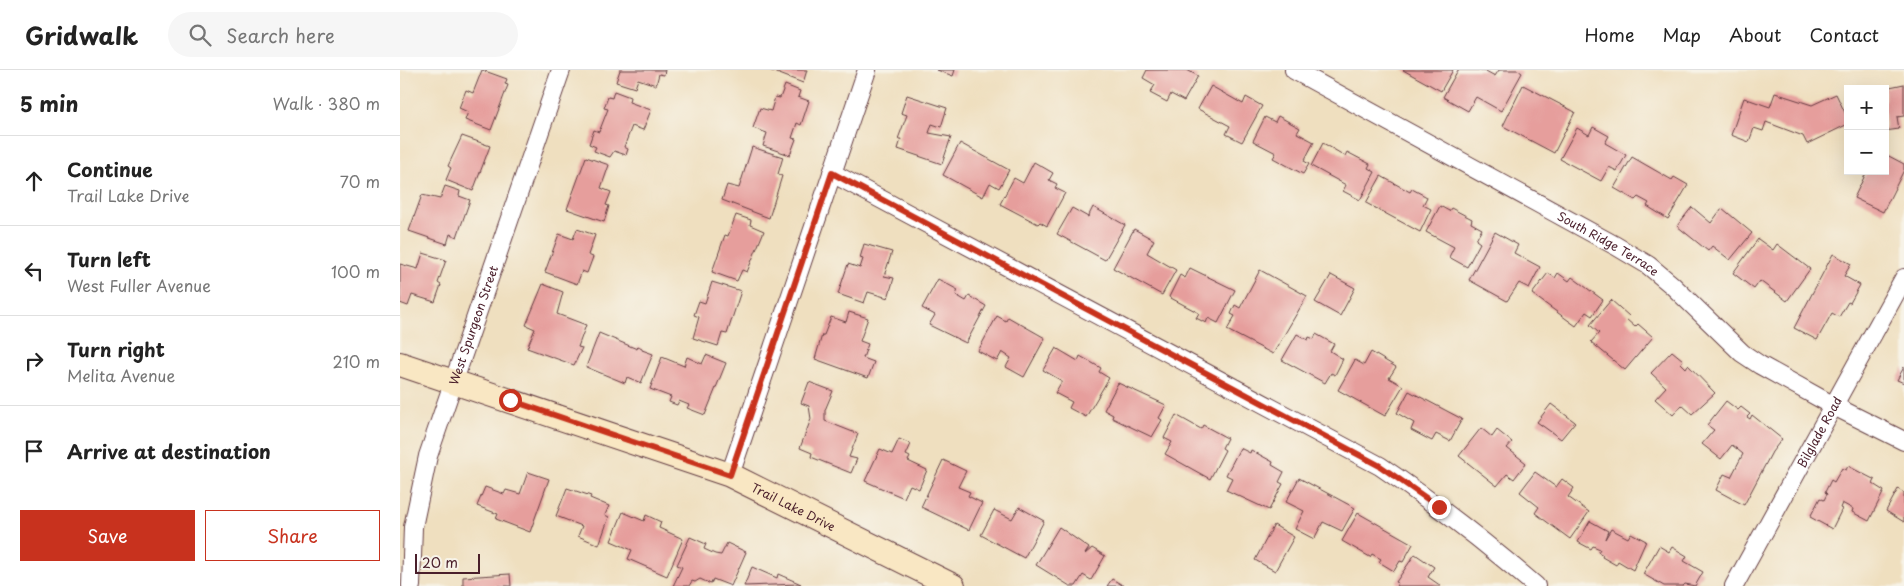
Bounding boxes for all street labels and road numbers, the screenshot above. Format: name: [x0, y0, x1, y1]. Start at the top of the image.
street label: South Ridge Terrace: [1554, 207, 1663, 280]
street label: West Spurgeon Street: [444, 263, 502, 387]
street label: Bilglade Road: [1792, 393, 1846, 471]
street label: Trail Lake Drive: [748, 478, 839, 535]

